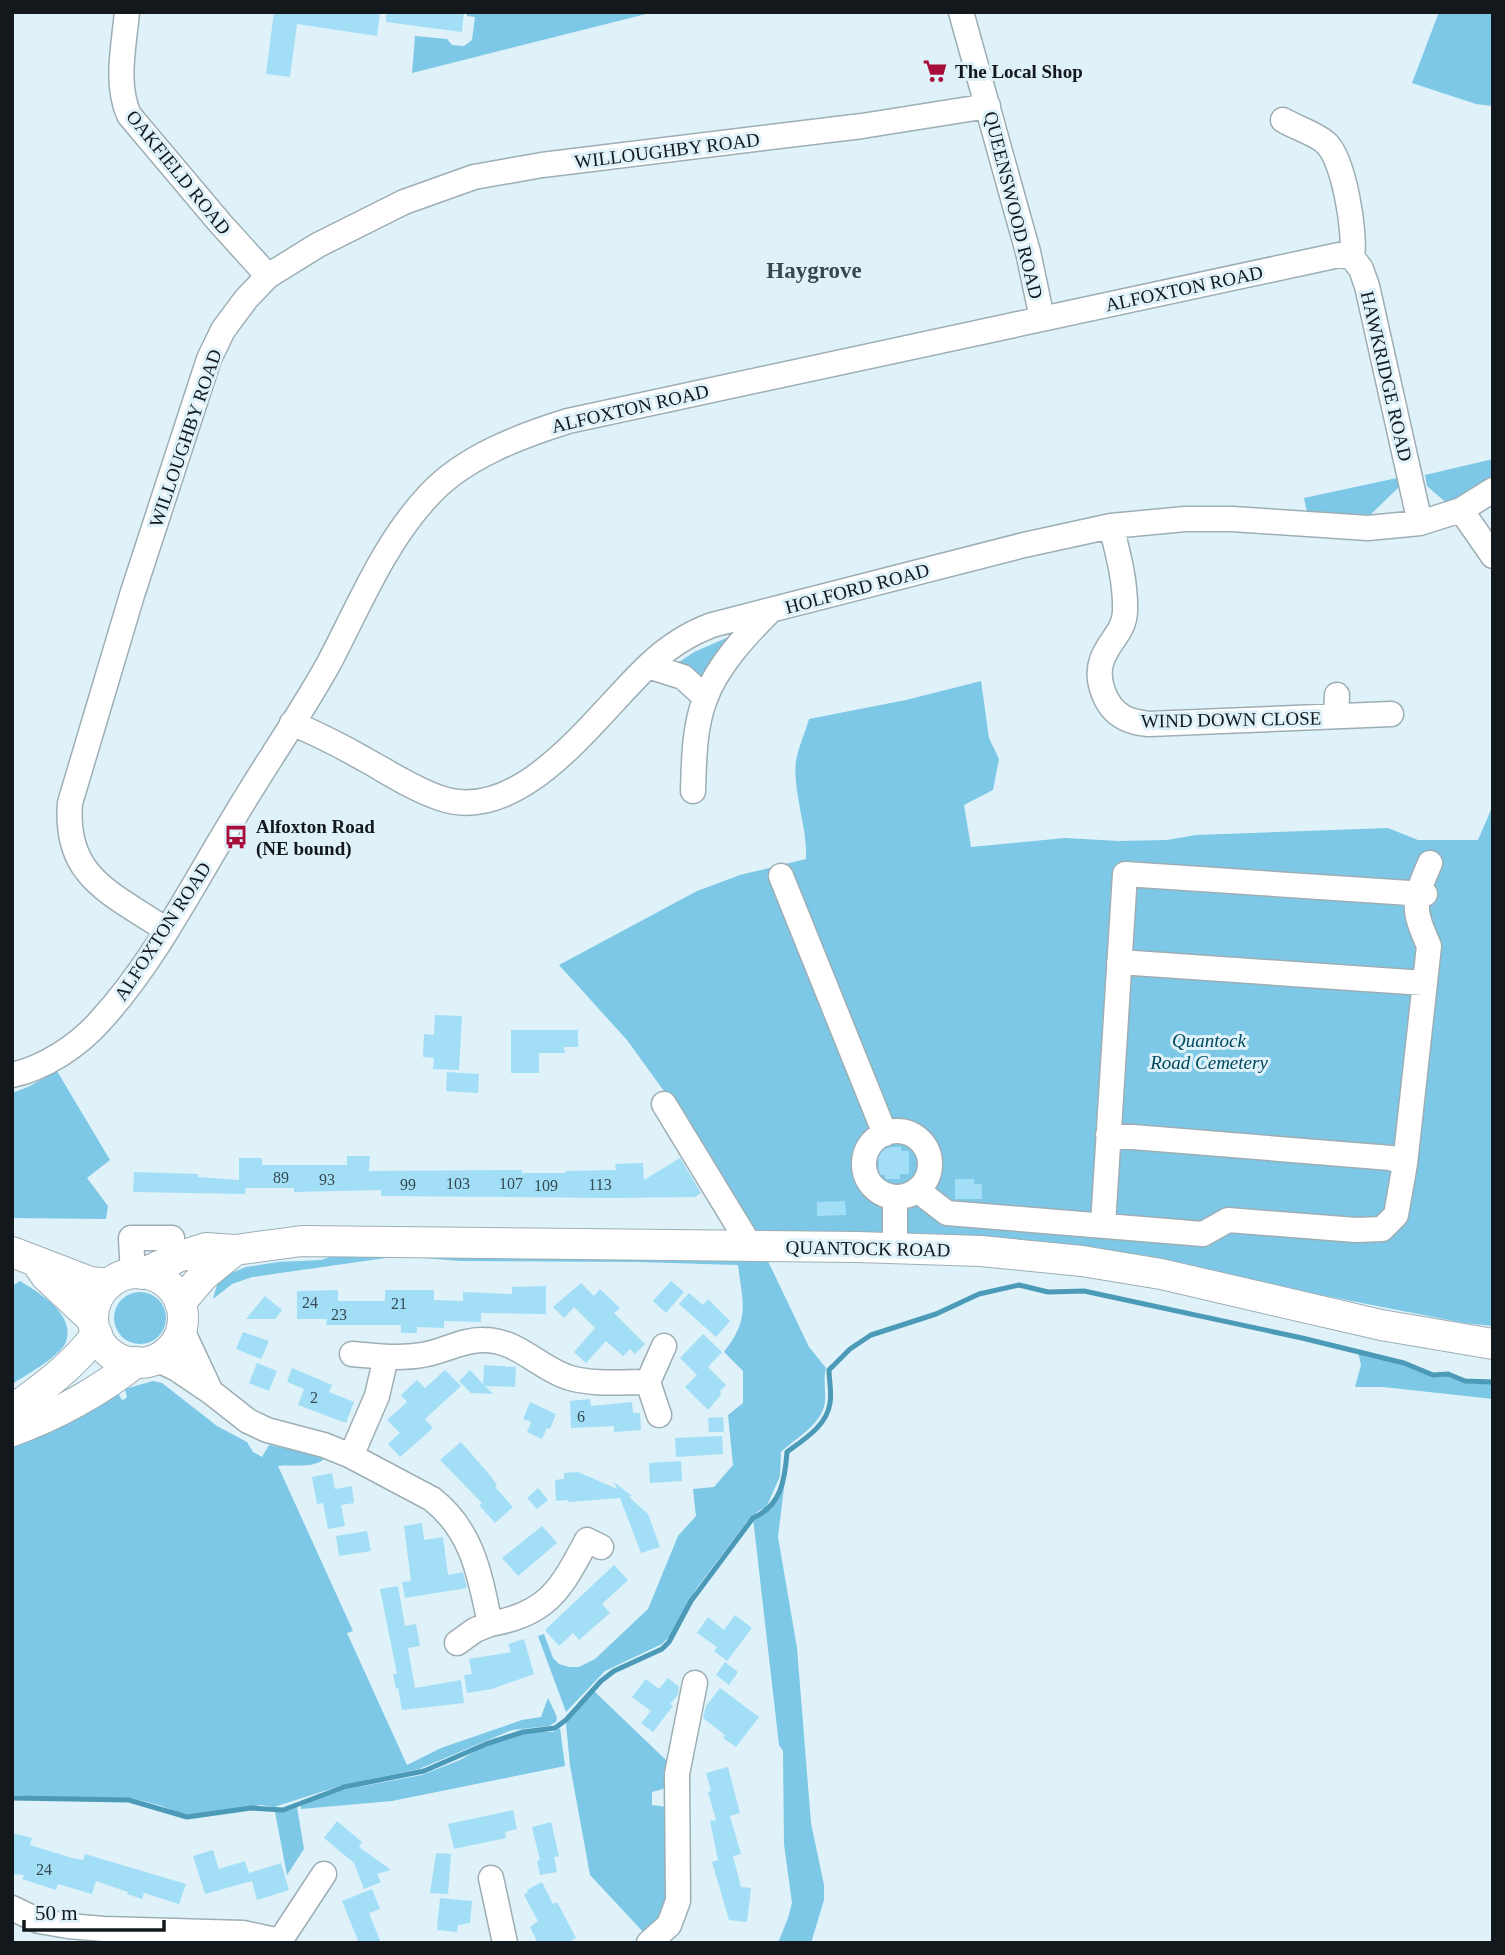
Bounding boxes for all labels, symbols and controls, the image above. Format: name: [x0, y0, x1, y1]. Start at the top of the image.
supermarket icon: The Local Shop: [921, 57, 949, 85]
place label: The Local Shop: [955, 61, 1083, 82]
street label: OAKFIELD ROAD: [122, 106, 235, 239]
street label: QUEENSWOOD ROAD: [980, 109, 1047, 301]
street label: WILLOUGHBY ROAD: [573, 129, 761, 172]
district label: Haygrove: [766, 258, 862, 283]
street label: ALFOXTON ROAD: [1103, 262, 1265, 315]
street label: HAWKRIDGE ROAD: [1357, 289, 1416, 463]
street label: WILLOUGHBY ROAD: [145, 347, 226, 530]
street label: ALFOXTON ROAD: [549, 380, 711, 437]
street label: HOLFORD ROAD: [783, 559, 931, 618]
street label: WIND DOWN CLOSE: [1141, 707, 1321, 732]
place label: Alfoxton Road (NE bound): [256, 816, 375, 860]
bus stop icon: Alfoxton Road (NE bound): [222, 823, 250, 851]
street label: ALFOXTON ROAD: [110, 858, 215, 1004]
park label: Quantock Road Cemetery: [1149, 1030, 1268, 1073]
house number: 89: [273, 1169, 289, 1186]
house number: 93: [319, 1171, 335, 1188]
house number: 103: [446, 1175, 470, 1192]
house number: 107: [499, 1175, 523, 1192]
house number: 99: [400, 1176, 416, 1193]
house number: 113: [588, 1176, 612, 1193]
house number: 109: [534, 1177, 558, 1194]
street label: QUANTOCK ROAD: [785, 1237, 951, 1260]
house number: 24: [302, 1294, 318, 1311]
house number: 21: [391, 1295, 407, 1312]
house number: 23: [331, 1306, 347, 1323]
house number: 2: [310, 1389, 318, 1406]
house number: 6: [577, 1408, 585, 1425]
house number: 24: [36, 1861, 52, 1878]
scale bar: [24, 1888, 164, 1932]
text: 50 m: [35, 1901, 78, 1925]

